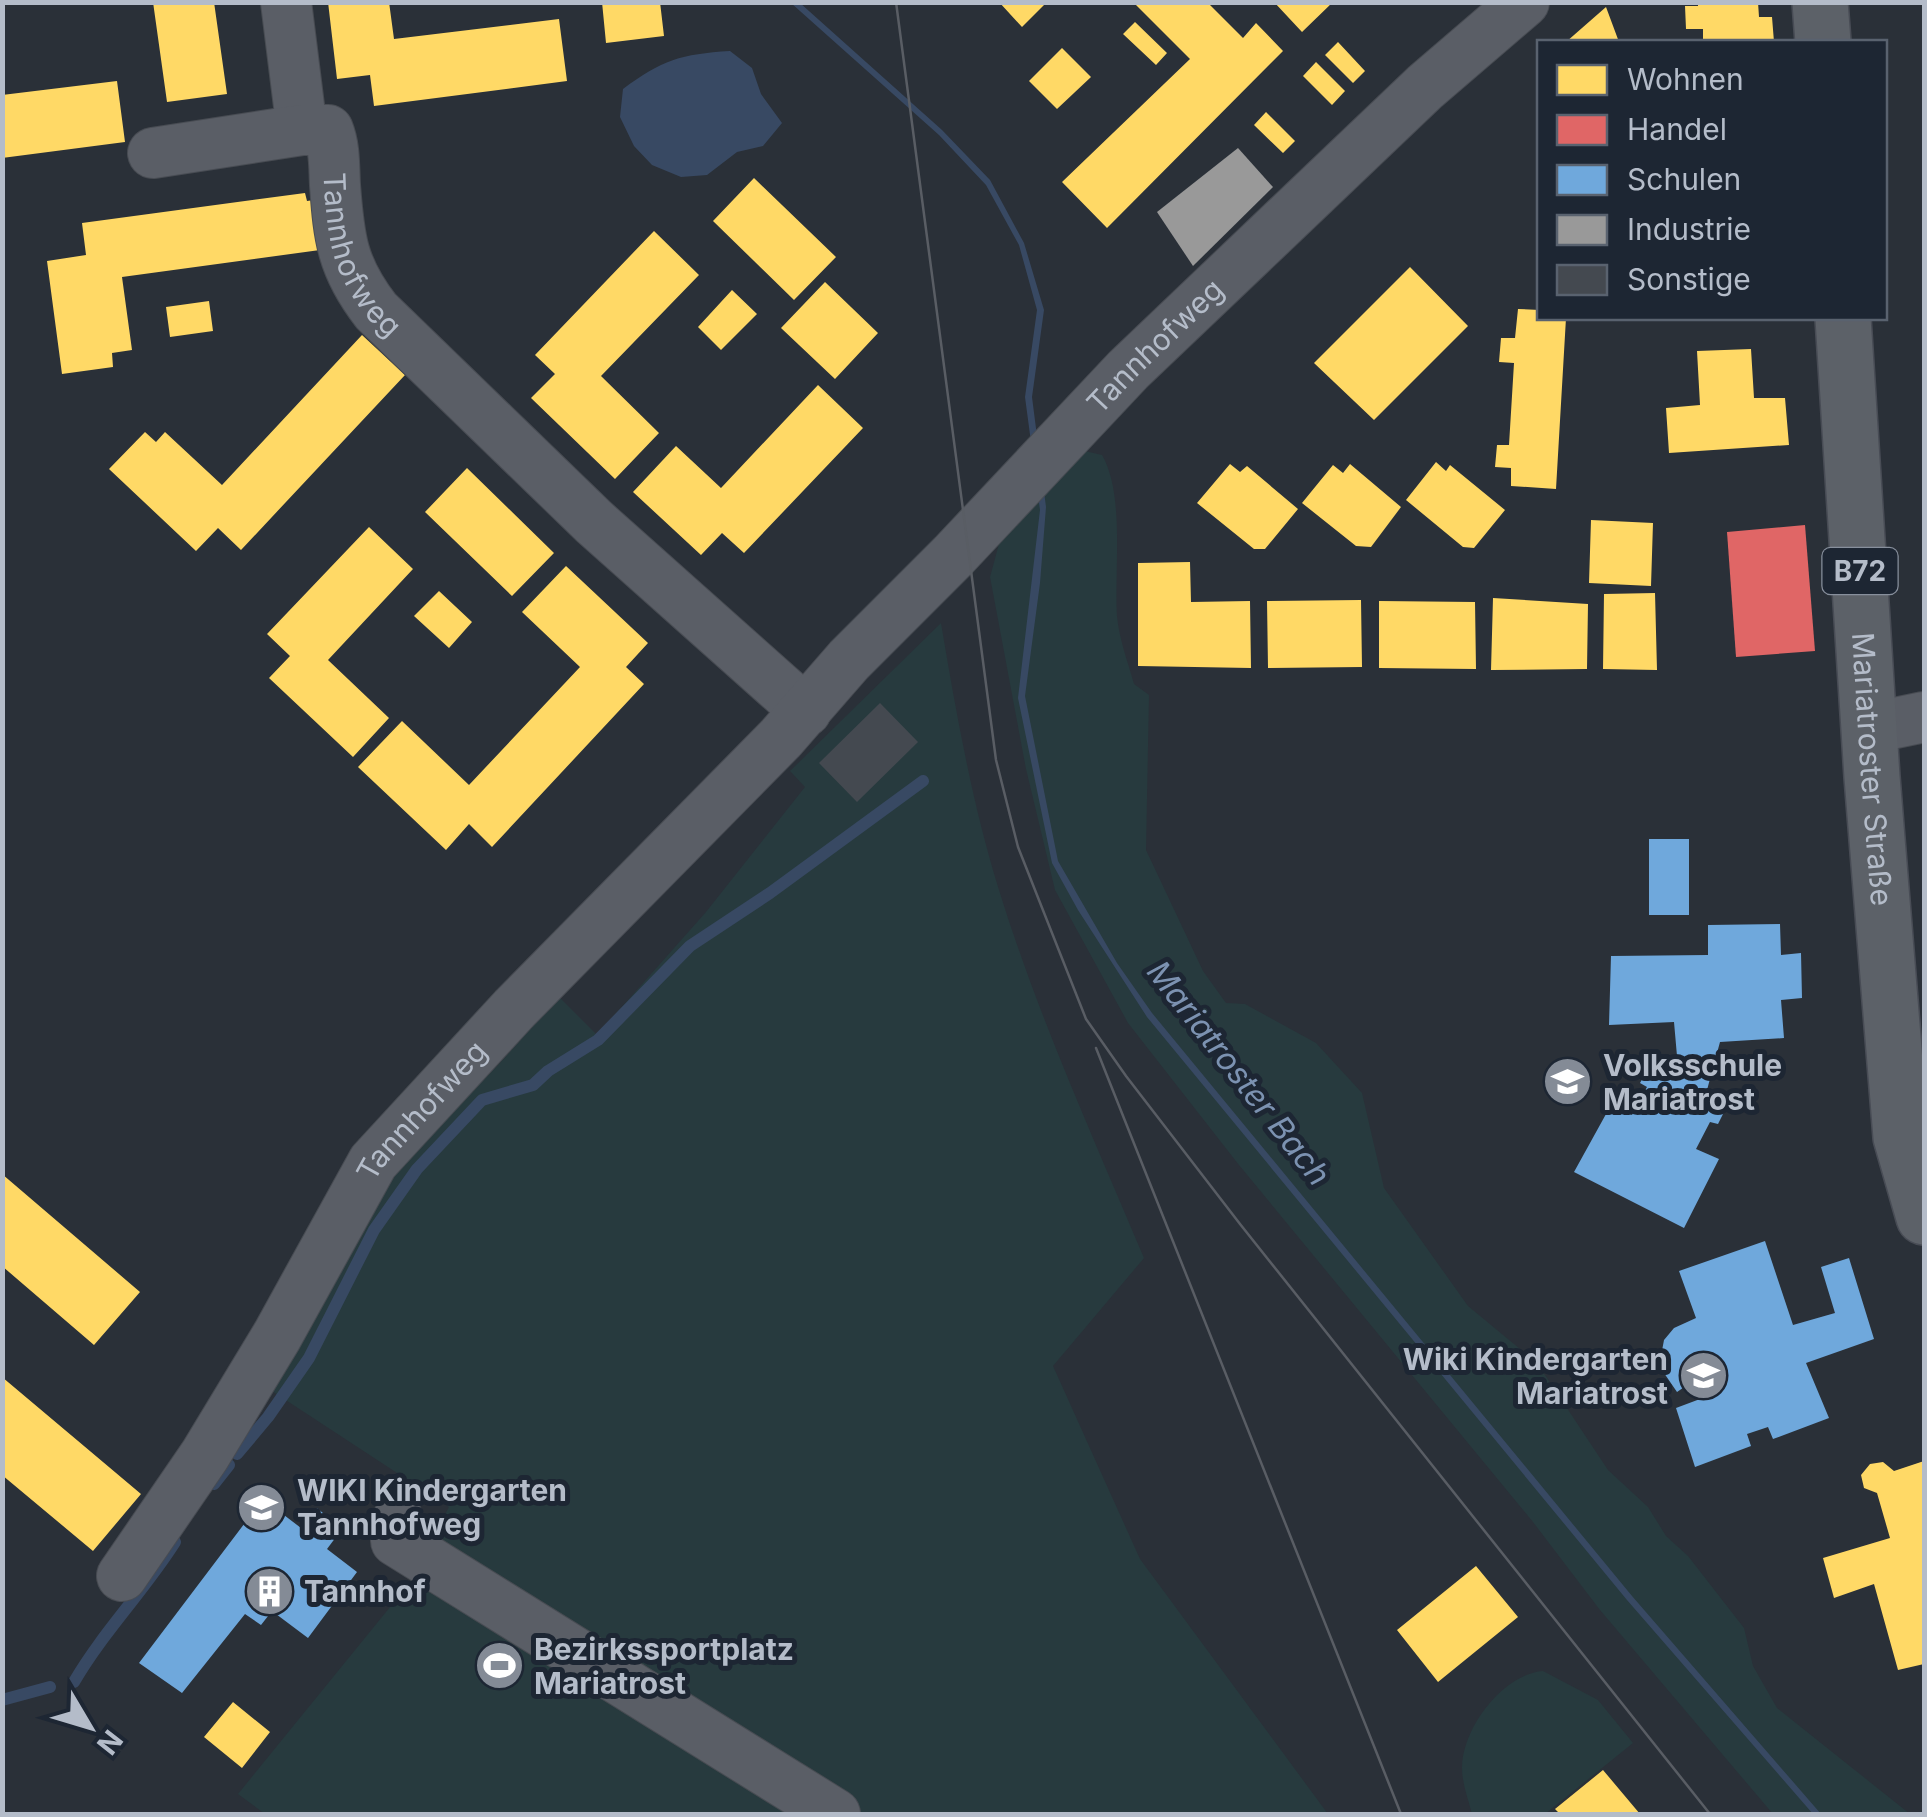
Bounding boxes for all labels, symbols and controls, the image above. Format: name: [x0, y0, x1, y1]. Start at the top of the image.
legend: [1537, 40, 1887, 320]
text: Wohnen: [1627, 61, 1744, 97]
text: Handel: [1627, 111, 1727, 147]
text: Schulen: [1627, 161, 1741, 197]
street label: Tannhofweg: [316, 172, 409, 344]
text: Industrie: [1627, 211, 1751, 247]
text: Sonstige: [1627, 261, 1751, 297]
street label: Tannhofweg: [1079, 271, 1230, 420]
road number: B72: [1822, 548, 1898, 594]
street label: Mariatroster Straße: [1845, 631, 1900, 907]
water label: Mariatroster Bach: [1139, 953, 1339, 1193]
street label: Tannhofweg: [349, 1033, 494, 1186]
place label: Volksschule Mariatrost: [1603, 1047, 1782, 1117]
school or university icon: Volksschule Mariatrost: [1542, 1056, 1594, 1108]
place label: Wiki Kindergarten Mariatrost: [1403, 1341, 1668, 1411]
school or university icon: Wiki Kindergarten Mariatrost: [1677, 1350, 1729, 1402]
place label: WIKI Kindergarten Tannhofweg: [297, 1472, 567, 1542]
school or university icon: WIKI Kindergarten Tannhofweg: [236, 1481, 288, 1533]
building icon: Tannhof: [243, 1565, 295, 1617]
place label: Tannhof: [304, 1573, 426, 1609]
place label: Bezirkssportplatz Mariatrost: [534, 1631, 794, 1701]
sports icon: Bezirkssportplatz Mariatrost: [473, 1640, 525, 1692]
north arrow: [40, 1677, 140, 1777]
text: N: [90, 1724, 130, 1761]

